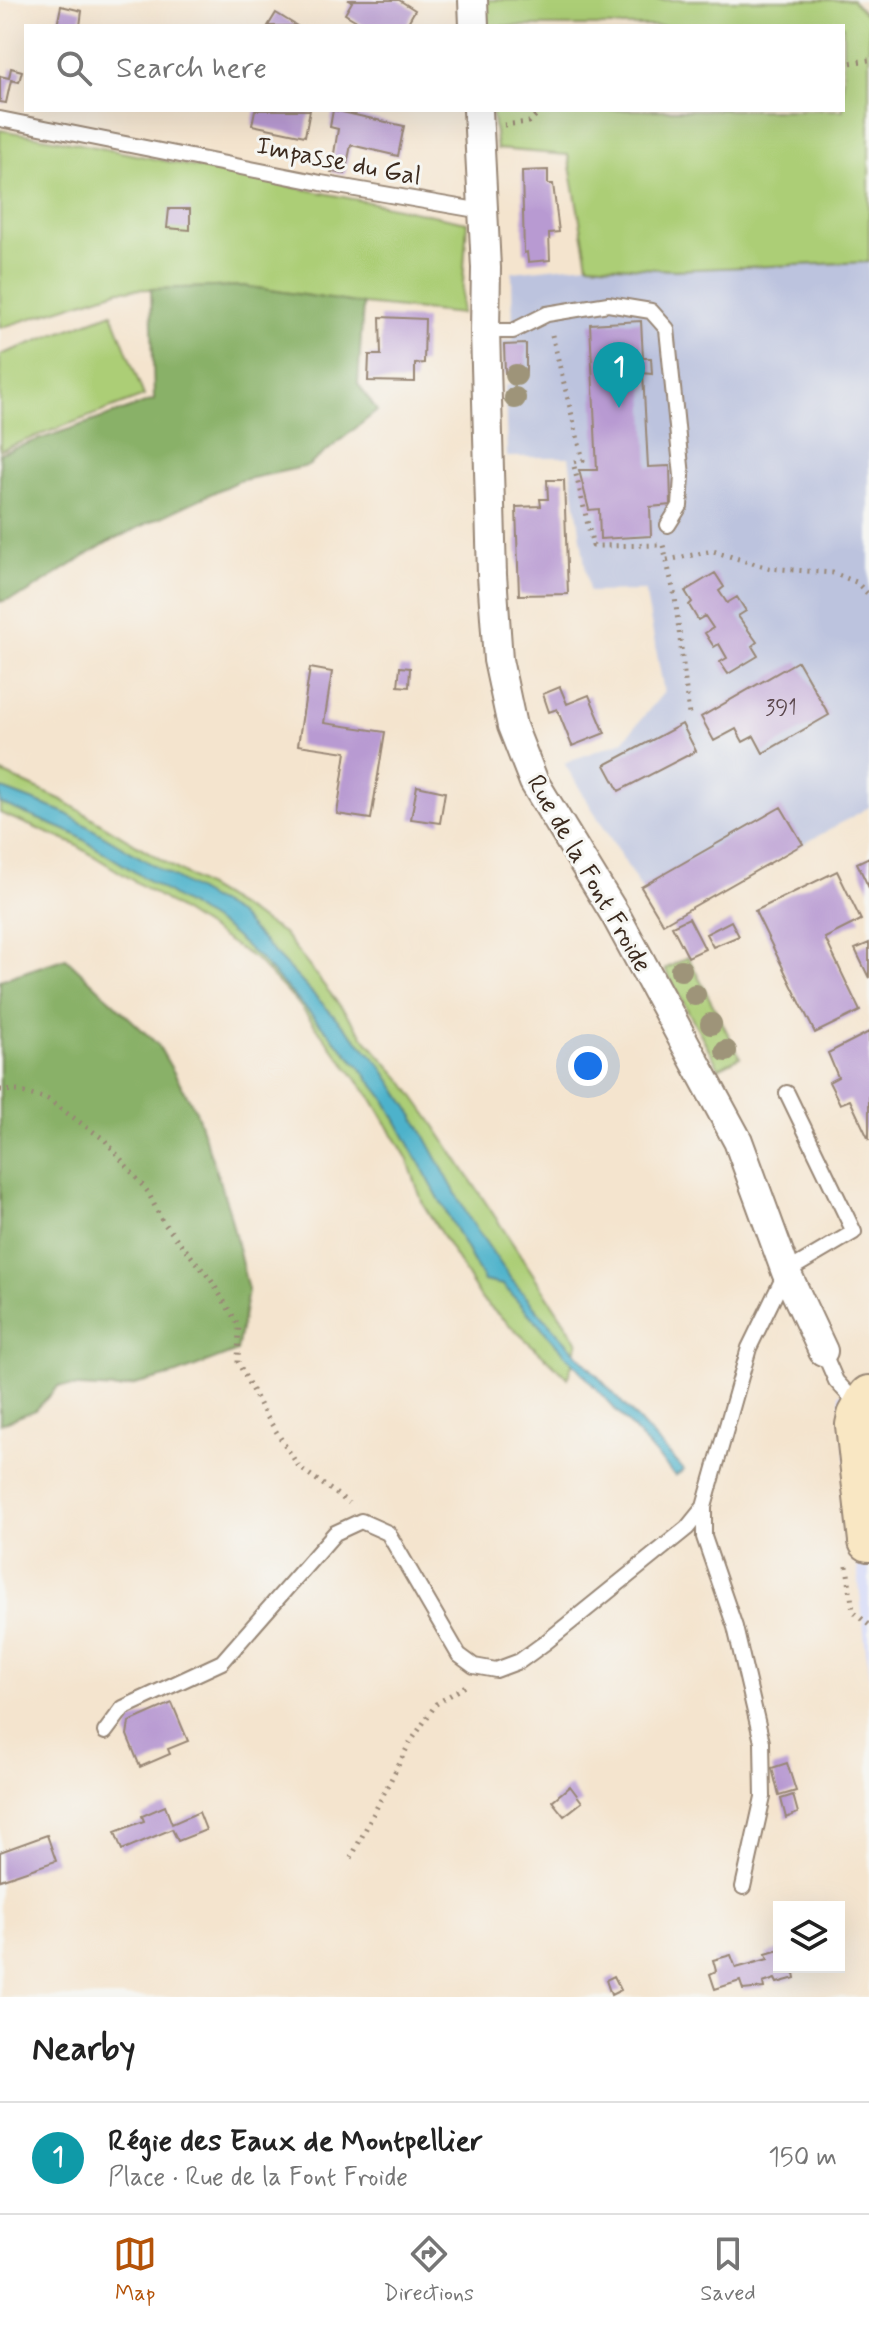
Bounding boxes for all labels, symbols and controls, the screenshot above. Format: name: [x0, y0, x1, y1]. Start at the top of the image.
search box: [24, 24, 845, 112]
icon: search: [52, 46, 96, 90]
text: Search here: [116, 49, 267, 88]
street label: Impasse du Gal: [253, 129, 424, 195]
pin: 1: [593, 342, 645, 408]
house number: 391: [765, 695, 797, 723]
street label: Rue de la Font Froide: [518, 769, 659, 979]
your location: [568, 1046, 608, 1086]
map controls: [773, 1901, 845, 1973]
button: layers: [773, 1901, 845, 1973]
text: Nearby: [32, 2027, 136, 2072]
text: Régie des Eaux de Montpellier: [108, 2122, 483, 2161]
text: 1: [52, 2141, 64, 2175]
text: 150 m: [768, 2141, 837, 2175]
text: Place · Rue de la Font Froide: [108, 2161, 408, 2195]
tab: Map: [113, 2232, 157, 2308]
tab: Directions: [383, 2232, 474, 2308]
tab: Saved: [700, 2232, 756, 2308]

